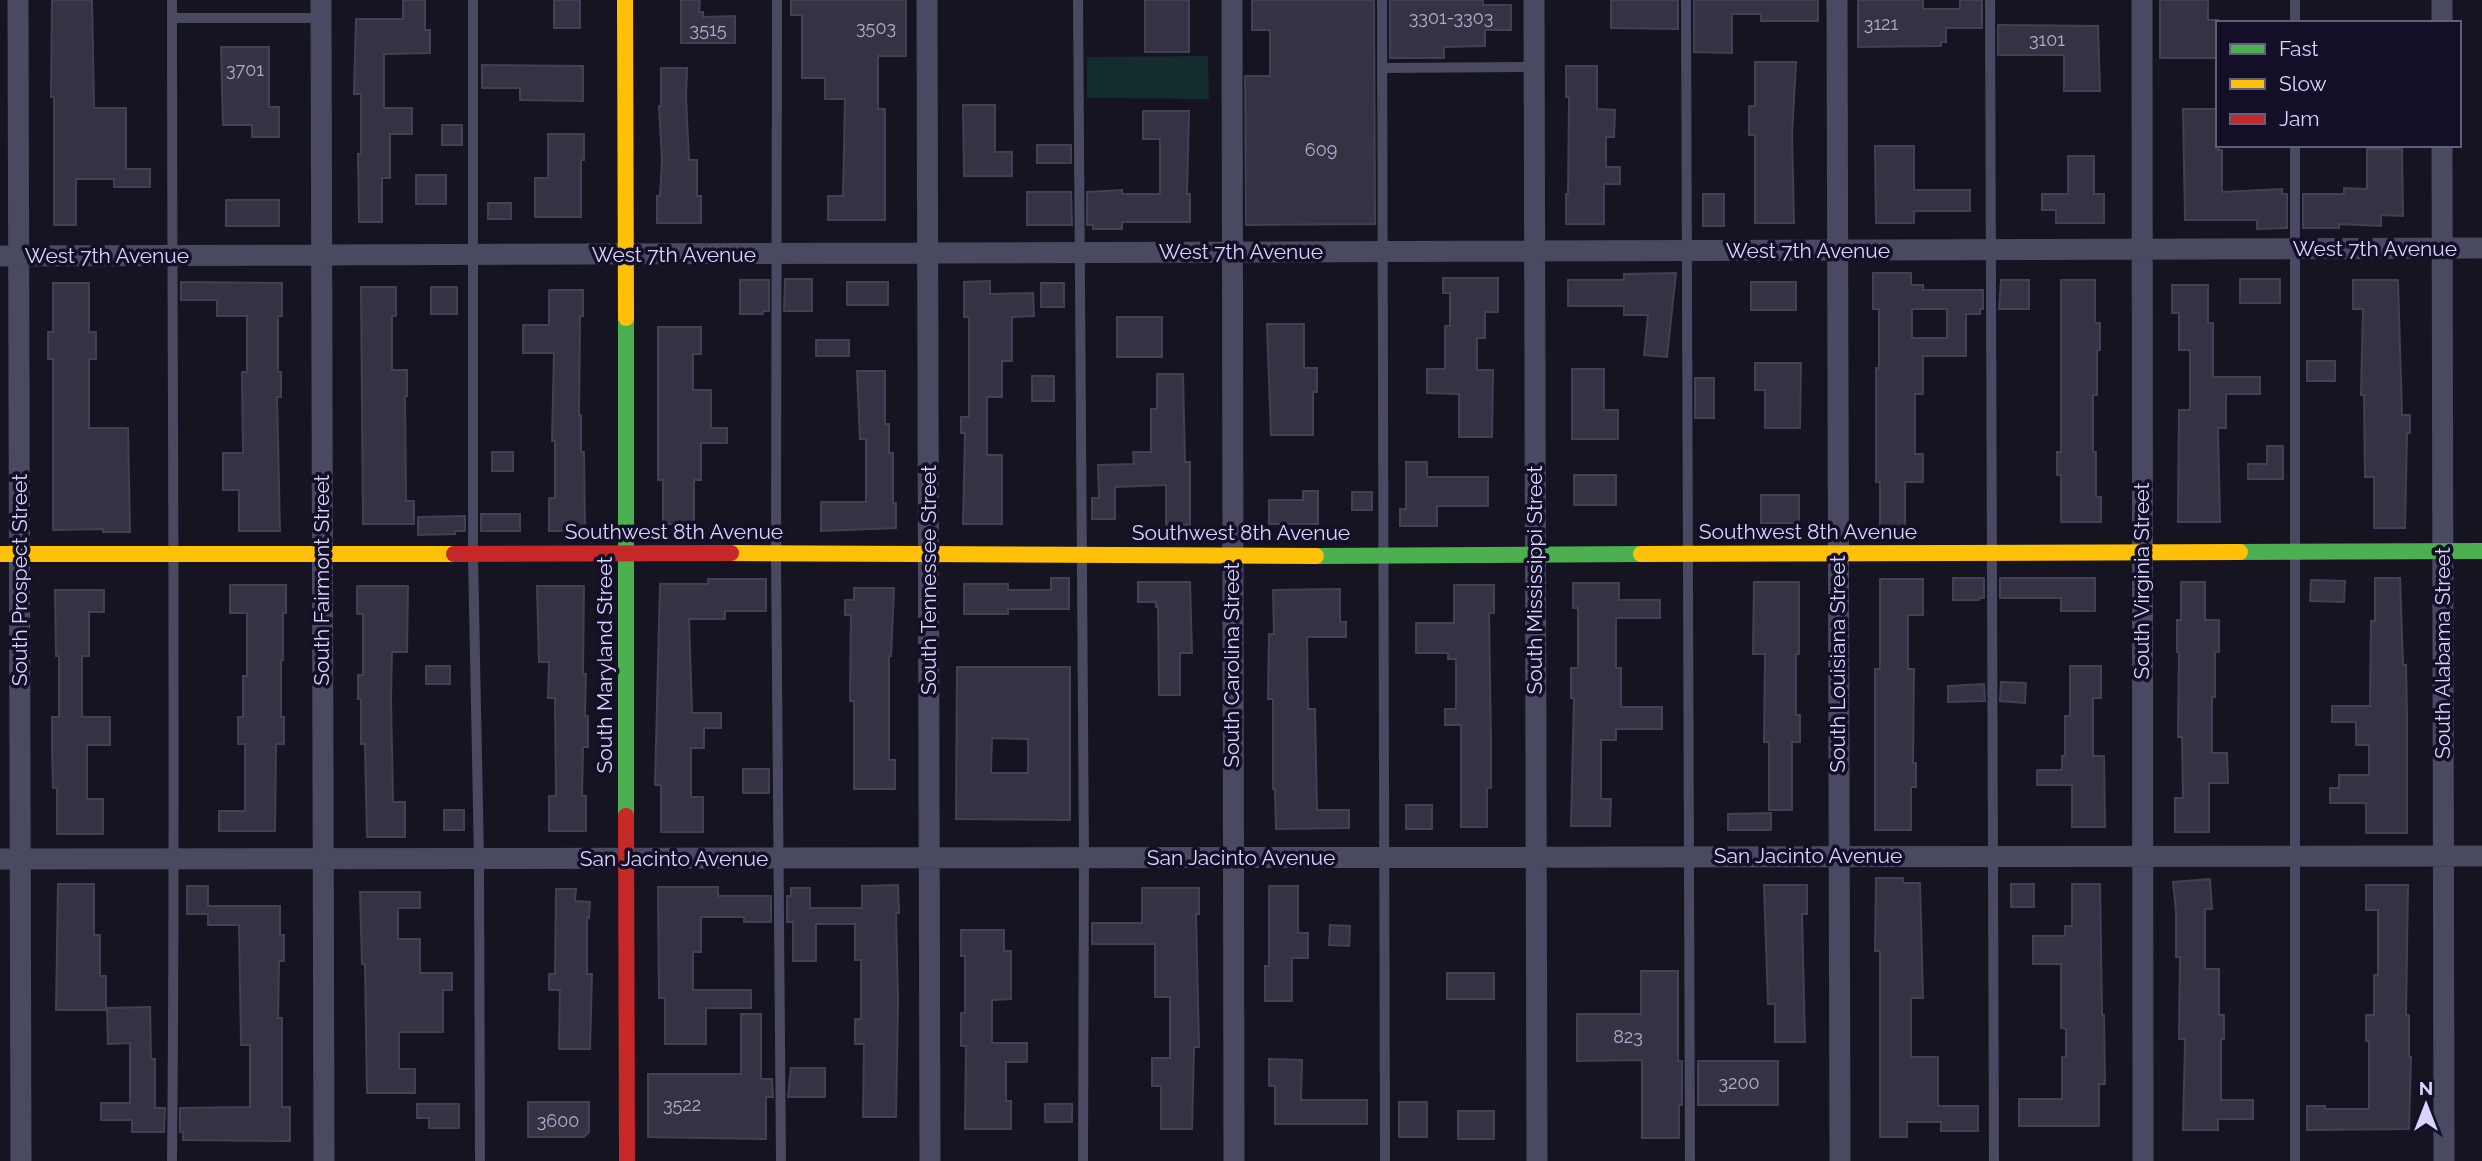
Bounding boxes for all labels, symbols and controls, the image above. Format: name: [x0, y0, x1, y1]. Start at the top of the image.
house number: 3301-3303: [1409, 7, 1493, 28]
house number: 3121: [1864, 13, 1898, 34]
house number: 3503: [856, 17, 896, 38]
house number: 3515: [690, 19, 727, 40]
legend: [2216, 21, 2461, 147]
house number: 3101: [2029, 29, 2065, 50]
text: Fast: [2279, 36, 2319, 61]
house number: 3701: [226, 59, 264, 80]
text: Slow: [2279, 71, 2327, 96]
text: Jam: [2279, 106, 2320, 131]
house number: 609: [1305, 139, 1337, 160]
street label: West 7th Avenue: [2293, 236, 2457, 261]
street label: West 7th Avenue: [1726, 238, 1890, 263]
street label: West 7th Avenue: [1159, 239, 1323, 264]
street label: West 7th Avenue: [592, 242, 756, 267]
street label: West 7th Avenue: [25, 243, 189, 268]
street label: South Tennessee Street: [916, 465, 941, 695]
street label: South Mississippi Street: [1522, 465, 1547, 695]
street label: South Prospect Street: [7, 474, 32, 686]
street label: South Fairmont Street: [309, 474, 334, 686]
street label: South Virginia Street: [2129, 483, 2154, 679]
street label: Southwest 8th Avenue: [565, 519, 783, 544]
street label: Southwest 8th Avenue: [1699, 519, 1917, 544]
street label: Southwest 8th Avenue: [1132, 520, 1350, 545]
street label: South Alabama Street: [2430, 547, 2455, 759]
street label: South Louisiana Street: [1825, 555, 1850, 773]
street label: South Maryland Street: [592, 557, 617, 773]
street label: South Carolina Street: [1219, 562, 1244, 768]
street label: San Jacinto Avenue: [1714, 843, 1902, 868]
street label: San Jacinto Avenue: [1147, 845, 1335, 870]
street label: San Jacinto Avenue: [580, 846, 768, 871]
house number: 823: [1613, 1026, 1643, 1047]
north arrow: [2391, 1070, 2461, 1140]
house number: 3200: [1718, 1072, 1760, 1093]
text: N: [2419, 1077, 2433, 1099]
house number: 3522: [663, 1094, 701, 1115]
house number: 3600: [537, 1110, 579, 1131]

